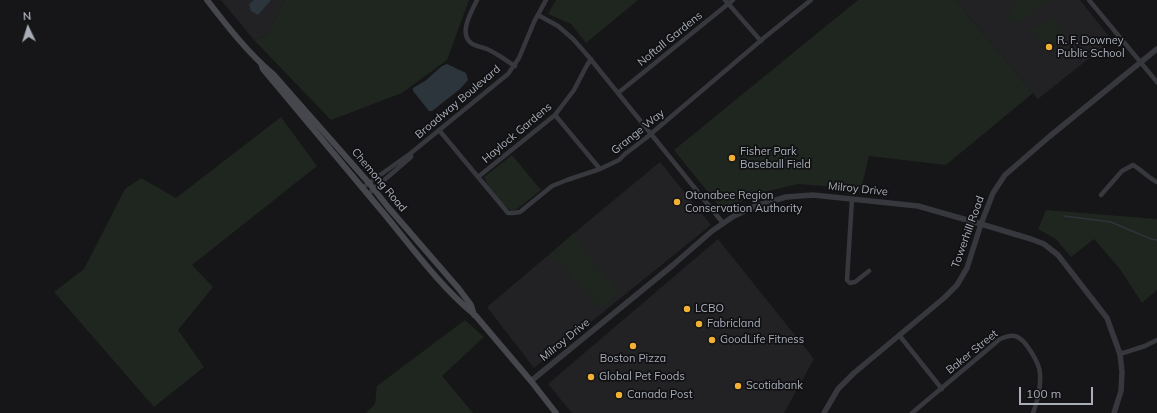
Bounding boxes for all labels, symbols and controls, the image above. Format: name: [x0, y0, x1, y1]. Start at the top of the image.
north arrow: [8, 8, 48, 48]
text: N: [23, 9, 32, 23]
street label: Noftall Gardens: [635, 9, 705, 69]
place label: R. F. Downey Public School: [1057, 34, 1125, 60]
marker: R. F. Downey Public School: [1044, 42, 1054, 52]
street label: Broadway Boulevard: [413, 63, 503, 141]
street label: Haylock Gardens: [480, 100, 554, 166]
street label: Grange Way: [609, 107, 667, 157]
place label: Fisher Park Baseball Field: [740, 145, 811, 171]
street label: Chemong Road: [349, 146, 409, 214]
marker: Fisher Park Baseball Field: [727, 153, 737, 163]
street label: Milroy Drive: [827, 179, 889, 199]
place label: Otonabee Region Conservation Authority: [685, 189, 802, 215]
street label: Towerhill Road: [949, 194, 987, 270]
marker: Otonabee Region Conservation Authority: [672, 197, 682, 207]
place label: LCBO: [695, 302, 724, 316]
marker: LCBO: [682, 304, 692, 314]
street label: Milroy Drive: [538, 316, 592, 364]
place label: Fabricland: [707, 317, 760, 331]
marker: Fabricland: [694, 319, 704, 329]
street label: Baker Street: [943, 327, 1001, 377]
place label: GoodLife Fitness: [720, 333, 804, 347]
marker: GoodLife Fitness: [707, 335, 717, 345]
marker: Boston Pizza: [628, 341, 638, 351]
place label: Boston Pizza: [600, 352, 666, 366]
place label: Global Pet Foods: [599, 370, 685, 384]
marker: Global Pet Foods: [586, 372, 596, 382]
place label: Scotiabank: [746, 379, 803, 393]
scale bar: [1021, 379, 1095, 405]
marker: Scotiabank: [733, 381, 743, 391]
text: 100 m: [1026, 386, 1061, 401]
place label: Canada Post: [627, 388, 693, 402]
marker: Canada Post: [614, 390, 624, 400]

